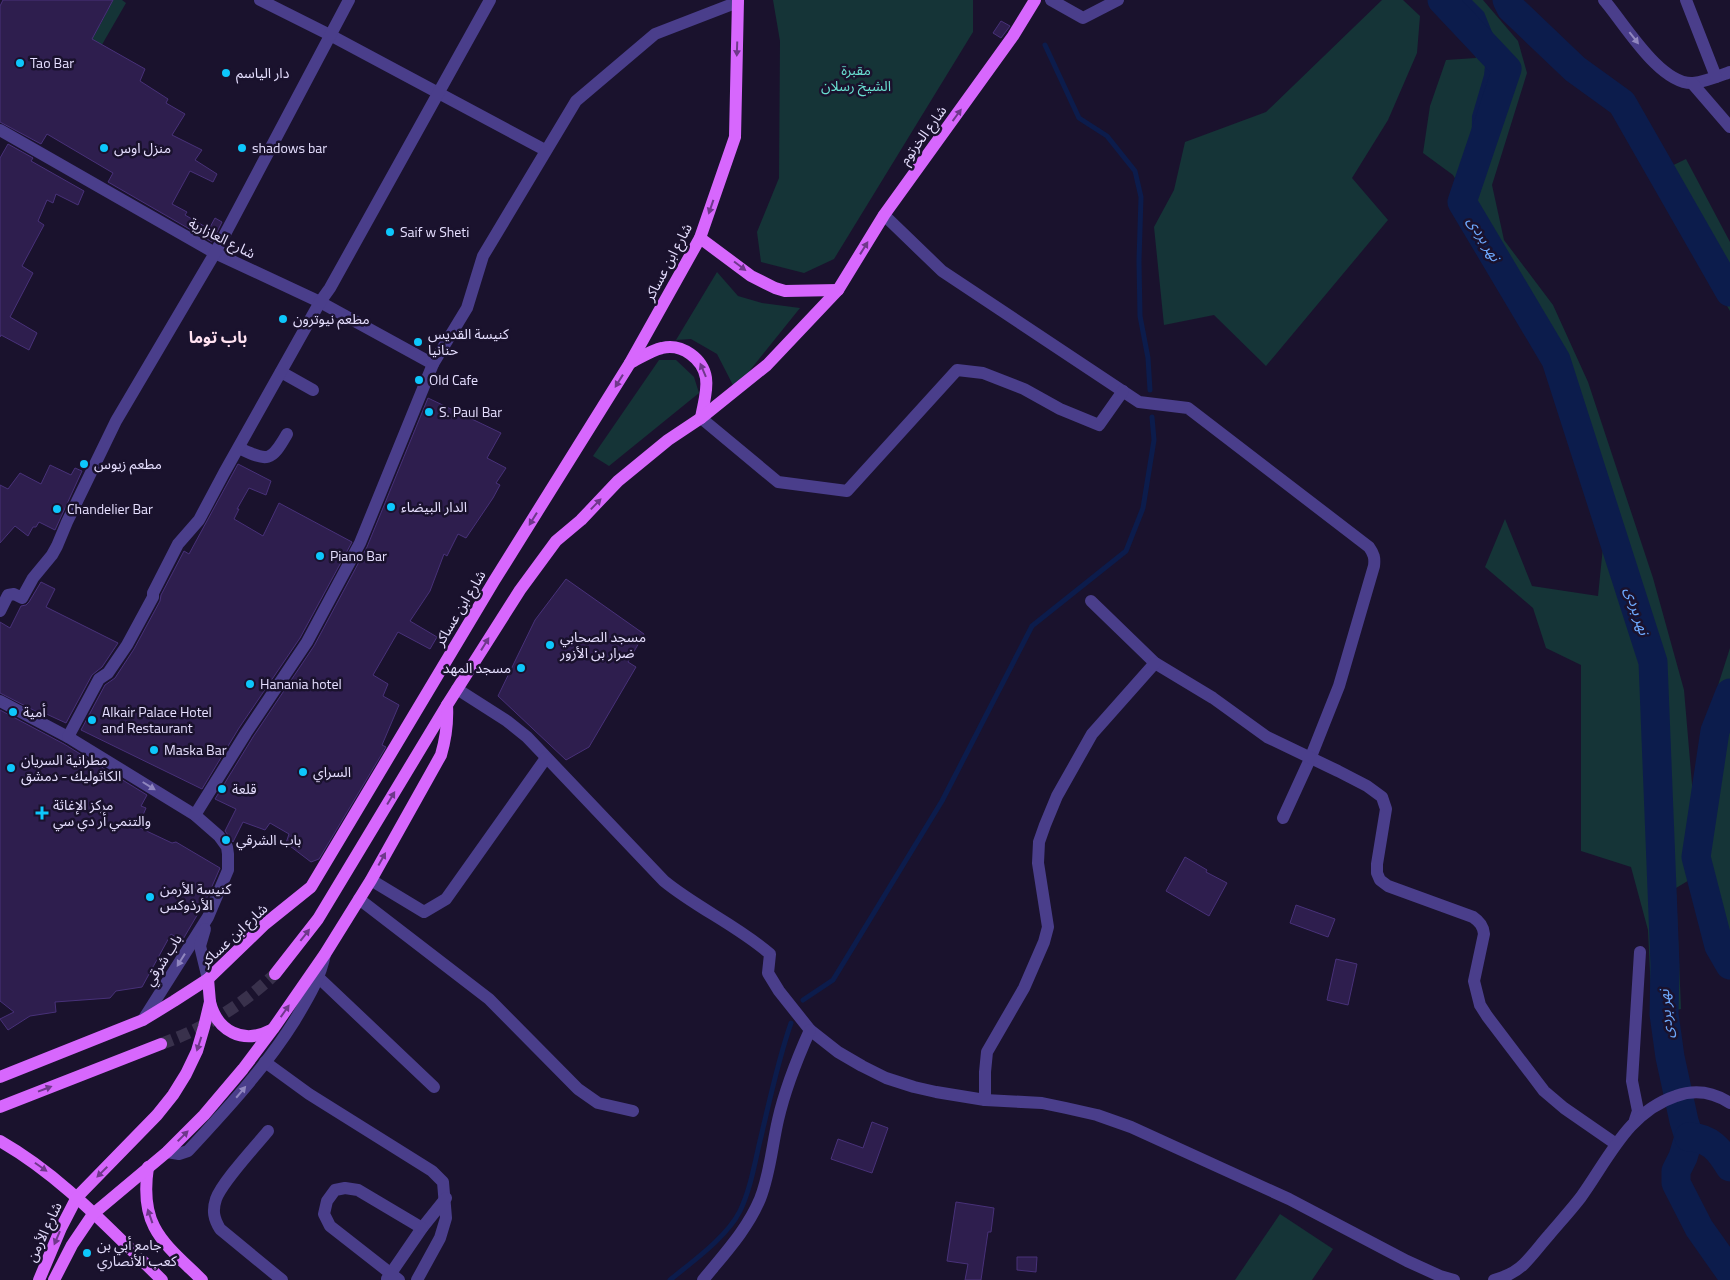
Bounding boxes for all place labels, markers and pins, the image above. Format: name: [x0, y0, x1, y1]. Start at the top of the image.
place label: Tao Bar: [30, 52, 74, 73]
marker: Tao Bar: [14, 57, 26, 69]
place label: دار الياسم: [236, 62, 290, 84]
marker: دار الياسم: [220, 67, 232, 79]
place label: منزل اوس: [114, 137, 171, 158]
place label: shadows bar: [252, 137, 327, 158]
marker: منزل اوس: [98, 142, 110, 154]
marker: shadows bar: [236, 142, 248, 154]
place label: Saif w Sheti: [400, 221, 469, 242]
marker: Saif w Sheti: [384, 226, 396, 238]
place label: مطعم نيوترون: [293, 308, 370, 330]
marker: مطعم نيوترون: [277, 313, 289, 325]
place label: كنيسة القديس حنانيا: [428, 323, 509, 360]
marker: كنيسة القديس حنانيا: [412, 336, 424, 348]
place label: Old Cafe: [429, 369, 478, 390]
marker: Old Cafe: [413, 374, 425, 386]
place label: S. Paul Bar: [439, 401, 502, 422]
marker: S. Paul Bar: [423, 406, 435, 418]
place label: مطعم زيوس: [94, 453, 162, 475]
marker: مطعم زيوس: [78, 458, 90, 470]
place label: الدار البيضاء: [401, 496, 467, 517]
place label: Chandelier Bar: [67, 498, 153, 519]
marker: الدار البيضاء: [385, 501, 397, 513]
marker: Chandelier Bar: [51, 503, 63, 515]
place label: Piano Bar: [330, 545, 387, 566]
marker: Piano Bar: [314, 550, 326, 562]
place label: مسجد الصحابي ضرار بن الأزور: [559, 626, 646, 663]
marker: مسجد الصحابي ضرار بن الأزور: [544, 639, 556, 651]
place label: مسجد المهد: [443, 657, 511, 678]
marker: مسجد المهد: [515, 662, 527, 674]
place label: Hanania hotel: [260, 673, 342, 694]
marker: Hanania hotel: [244, 678, 256, 690]
place label: أمية: [23, 701, 46, 722]
place label: Alkair Palace Hotel and Restaurant: [102, 701, 212, 738]
marker: أمية: [7, 706, 19, 718]
marker: Alkair Palace Hotel and Restaurant: [86, 714, 98, 726]
place label: Maska Bar: [164, 739, 227, 760]
marker: Maska Bar: [148, 744, 160, 756]
place label: مطرانية السريان الكاثوليك - دمشق: [21, 749, 121, 786]
place label: السراي: [313, 761, 351, 783]
marker: مطرانية السريان الكاثوليك - دمشق: [5, 762, 17, 774]
marker: السراي: [297, 766, 309, 778]
place label: قلعة: [232, 778, 257, 799]
marker: قلعة: [216, 783, 228, 795]
place label: مركز الإغاثة والتنمي أر دي سي: [53, 794, 151, 832]
marker: مركز الإغاثة والتنمي أر دي سي: [35, 806, 49, 820]
place label: باب الشرقي: [236, 829, 302, 851]
marker: باب الشرقي: [220, 834, 232, 846]
place label: كنيسة الأرمن الأرذوكس: [160, 878, 231, 915]
marker: كنيسة الأرمن الأرذوكس: [144, 891, 156, 903]
place label: جامع أبي بن كعب الأنصاري: [97, 1234, 177, 1272]
marker: جامع أبي بن كعب الأنصاري: [81, 1247, 93, 1259]

